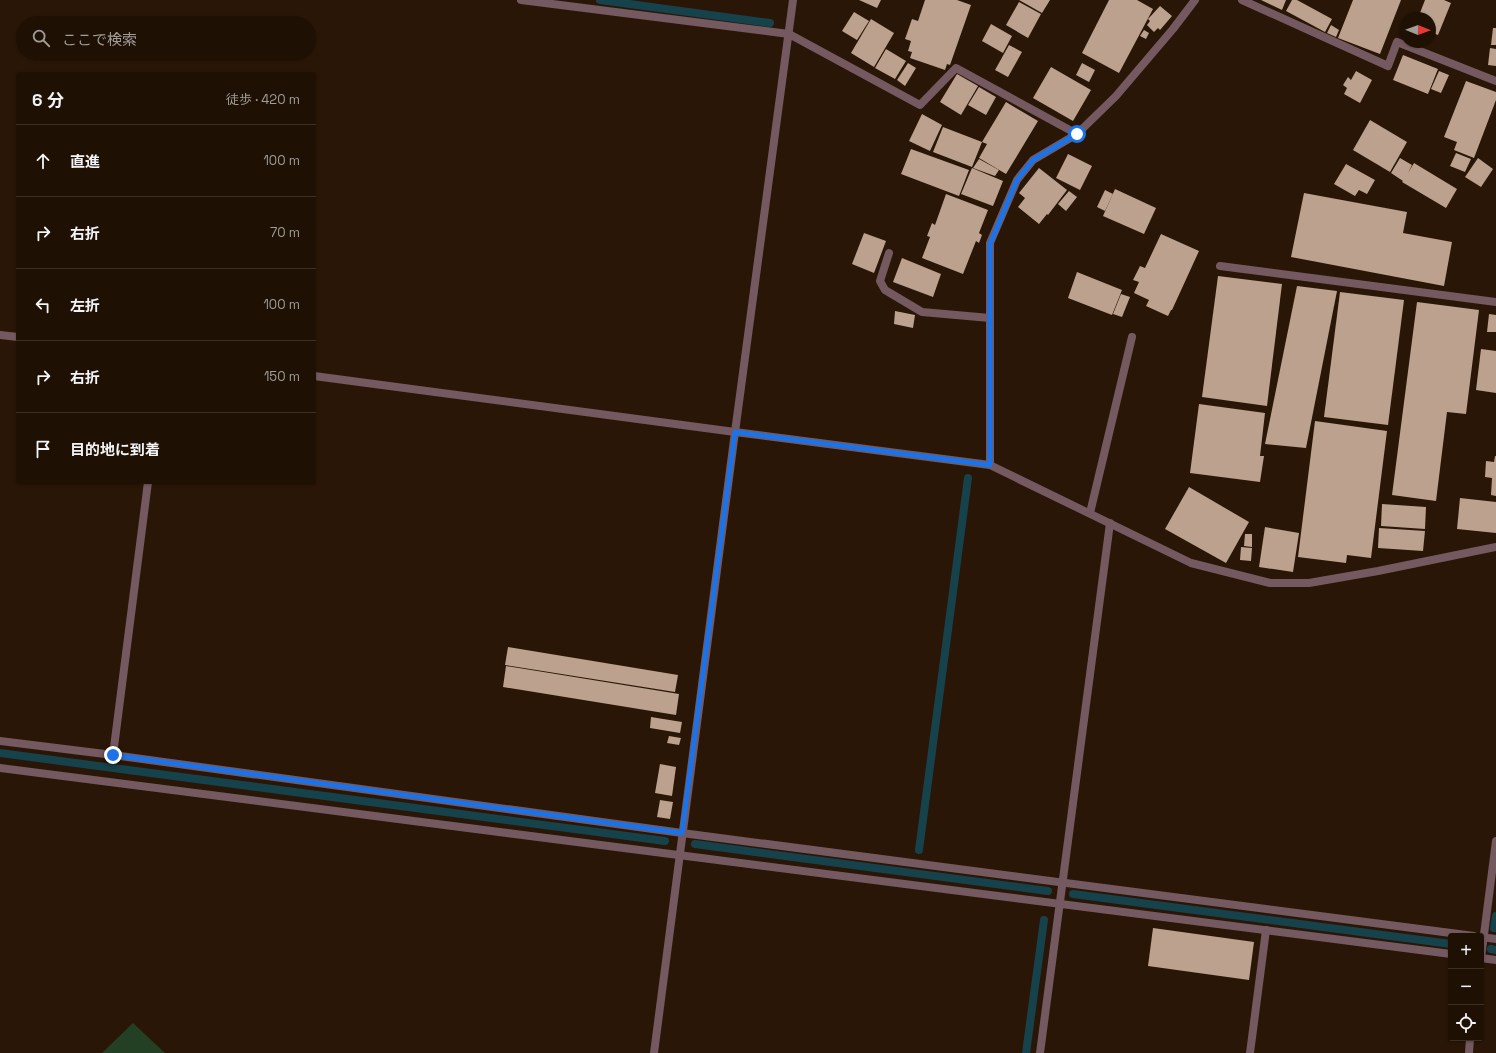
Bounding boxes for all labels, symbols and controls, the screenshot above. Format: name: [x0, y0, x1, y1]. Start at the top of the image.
north arrow: [1400, 12, 1436, 48]
search box: [16, 16, 316, 60]
icon: search: [30, 27, 52, 49]
text: ここで検索: [62, 30, 137, 49]
text: 6 分: [32, 89, 64, 111]
text: 徒歩 · 420 m: [226, 91, 300, 108]
route start: [1068, 125, 1086, 143]
icon: ahead: [32, 150, 54, 172]
text: 直進: [70, 152, 100, 171]
text: 100 m: [263, 152, 300, 169]
icon: right: [32, 222, 54, 244]
text: 右折: [70, 224, 100, 243]
text: 70 m: [270, 224, 300, 241]
icon: left: [32, 294, 54, 316]
text: 左折: [70, 296, 100, 315]
text: 100 m: [263, 296, 300, 313]
icon: right: [32, 366, 54, 388]
text: 右折: [70, 368, 100, 387]
text: 150 m: [264, 368, 300, 385]
icon: arrive: [32, 438, 54, 460]
text: 目的地に到着: [70, 440, 160, 459]
route end: [104, 746, 122, 764]
map controls: [1448, 933, 1484, 1041]
button: +: [1448, 933, 1484, 969]
button: −: [1448, 969, 1484, 1005]
button: locate: [1448, 1005, 1484, 1041]

